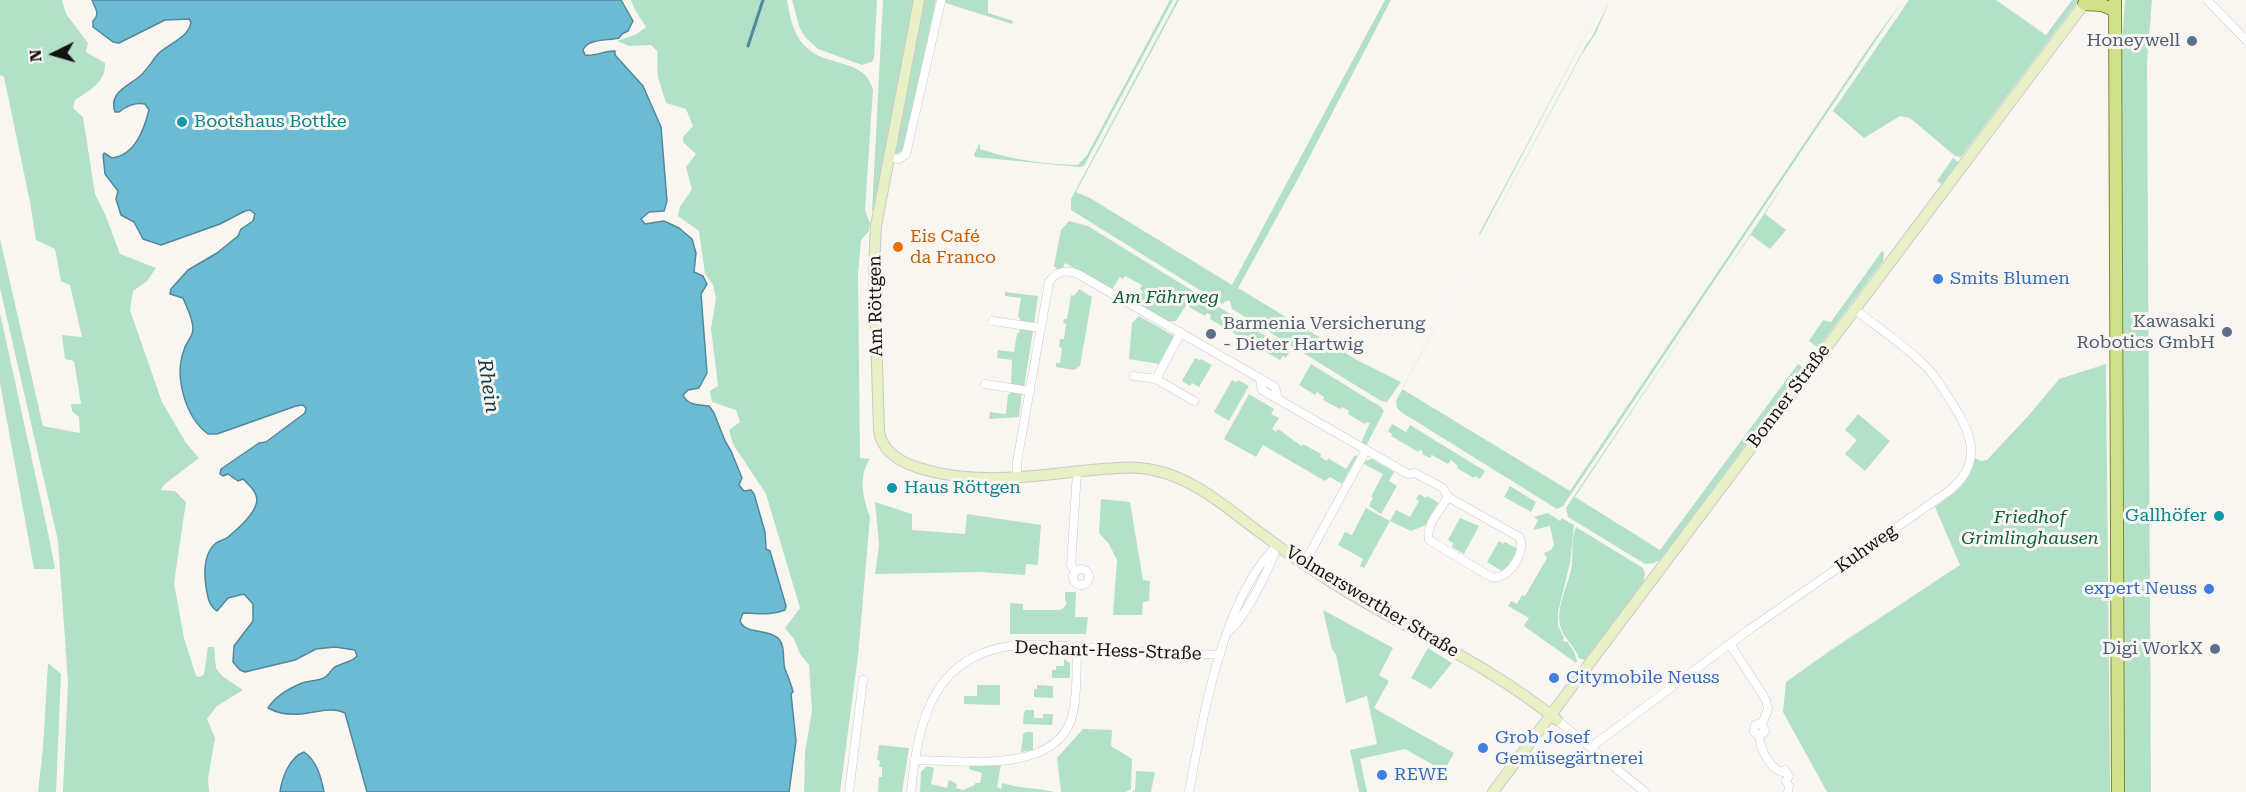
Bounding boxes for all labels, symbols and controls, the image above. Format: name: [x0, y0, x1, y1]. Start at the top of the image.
north arrow: [24, 24, 84, 84]
place label: Honeywell: [2086, 30, 2180, 52]
marker: Honeywell: [2185, 34, 2199, 48]
text: N: [26, 49, 46, 63]
place label: Bootshaus Bottke: [194, 111, 347, 133]
marker: Bootshaus Bottke: [175, 115, 189, 129]
place label: Eis Café da Franco: [910, 226, 996, 268]
marker: Eis Café da Franco: [891, 240, 905, 254]
street label: Am Röttgen: [864, 255, 888, 357]
place label: Smits Blumen: [1950, 268, 2070, 290]
marker: Smits Blumen: [1931, 272, 1945, 286]
park label: Am Fährweg: [1113, 287, 1219, 309]
place label: Kawasaki Robotics GmbH: [2076, 311, 2215, 354]
place label: Barmenia Versicherung - Dieter Hartwig: [1223, 313, 1425, 356]
marker: Kawasaki Robotics GmbH: [2220, 325, 2234, 339]
marker: Barmenia Versicherung - Dieter Hartwig: [1204, 327, 1218, 341]
street label: Bonner Straße: [1743, 340, 1835, 452]
water label: Rhein: [472, 357, 504, 415]
place label: Haus Röttgen: [904, 477, 1021, 499]
marker: Haus Röttgen: [885, 481, 899, 495]
place label: Gallhöfer: [2125, 505, 2207, 527]
park label: Friedhof Grimlinghausen: [1961, 507, 2099, 550]
marker: Gallhöfer: [2212, 509, 2226, 523]
street label: Kuhweg: [1831, 520, 1901, 578]
street label: Volmerswerther Straße: [1281, 542, 1463, 662]
place label: expert Neuss: [2084, 578, 2197, 600]
marker: expert Neuss: [2202, 582, 2216, 596]
street label: Dechant-Hess-Straße: [1014, 637, 1202, 665]
place label: Digi WorkX: [2102, 638, 2203, 660]
marker: Digi WorkX: [2208, 642, 2222, 656]
place label: Citymobile Neuss: [1566, 667, 1720, 689]
marker: Citymobile Neuss: [1547, 671, 1561, 685]
place label: Grob Josef Gemüsegärtnerei: [1495, 727, 1643, 770]
marker: Grob Josef Gemüsegärtnerei: [1476, 741, 1490, 755]
place label: REWE: [1394, 764, 1448, 786]
marker: REWE: [1375, 768, 1389, 782]

